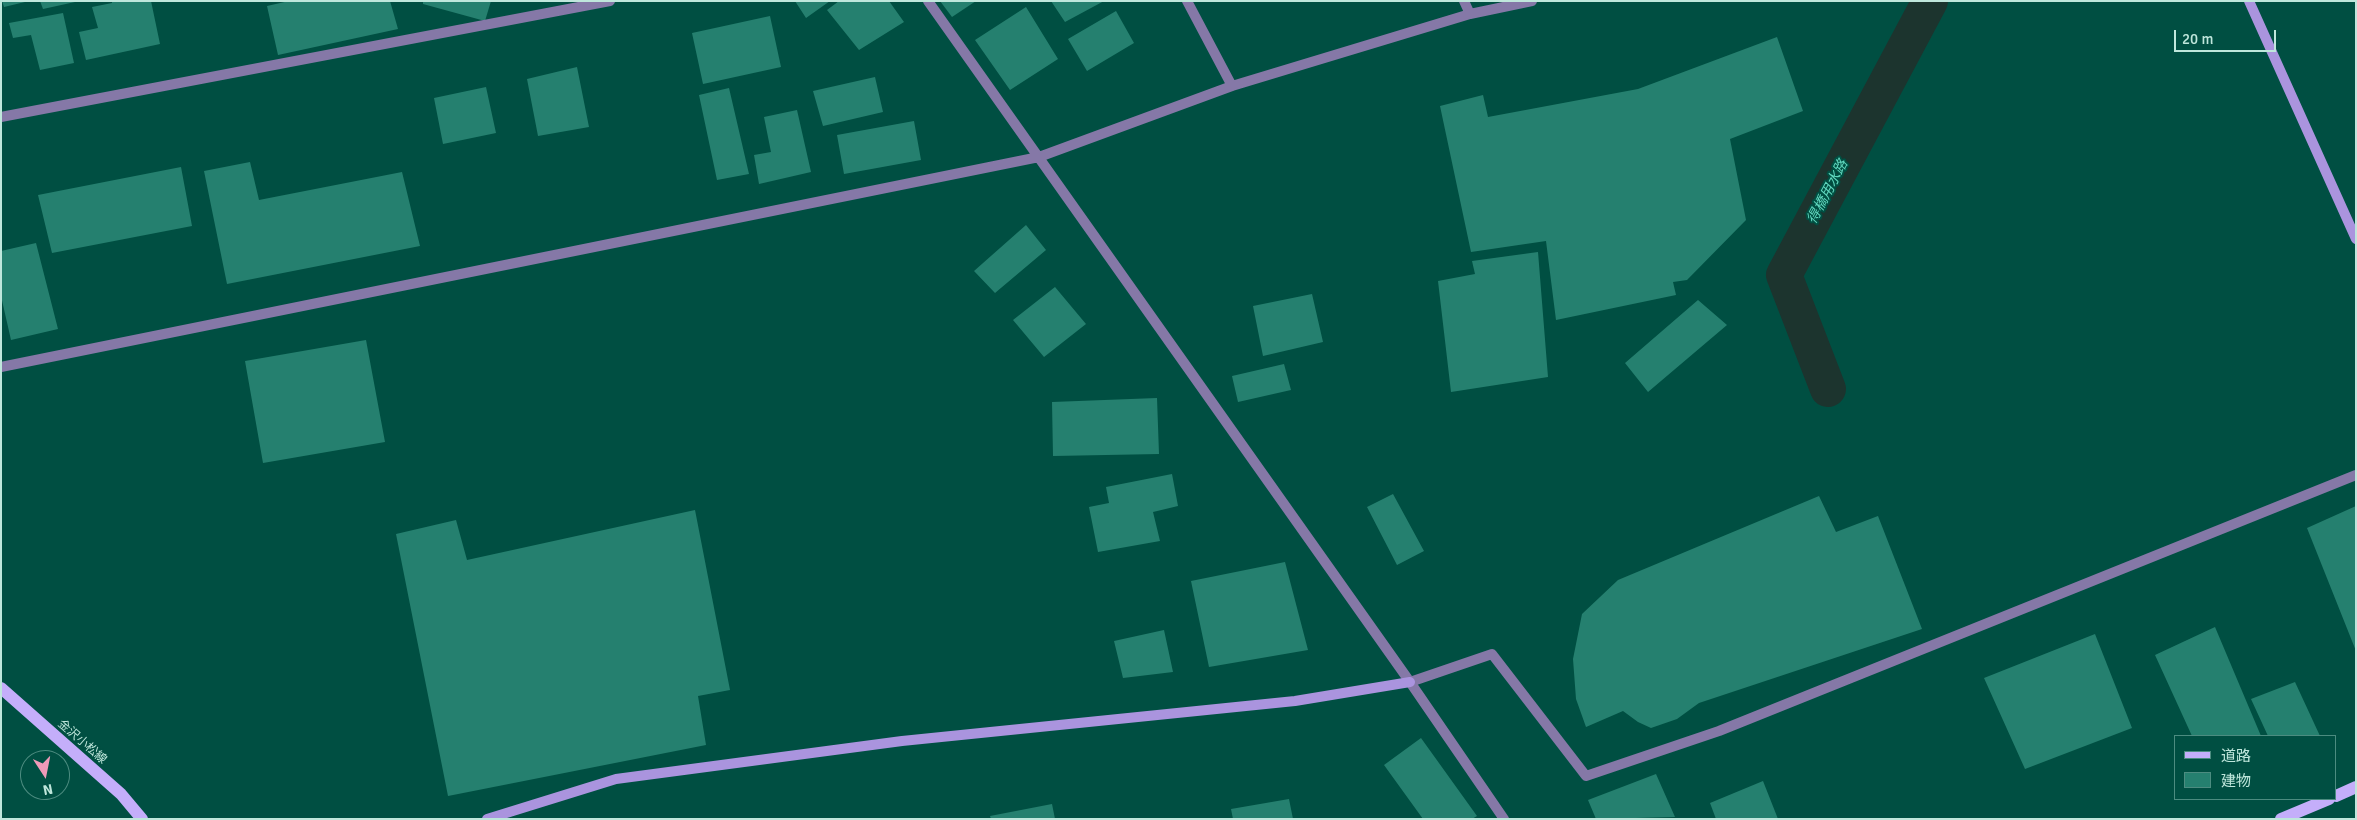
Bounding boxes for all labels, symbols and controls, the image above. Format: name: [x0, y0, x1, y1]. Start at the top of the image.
scale bar: [2177, 20, 2280, 52]
text: 20 m: [2182, 30, 2213, 48]
water label: 得橋用水路: [1804, 157, 1852, 227]
street label: 金沢小松線: [55, 717, 109, 767]
legend: [2174, 735, 2337, 800]
text: 道路: [2221, 747, 2251, 765]
north arrow: [20, 750, 70, 800]
text: 建物: [2221, 772, 2251, 790]
text: N: [41, 780, 54, 799]

